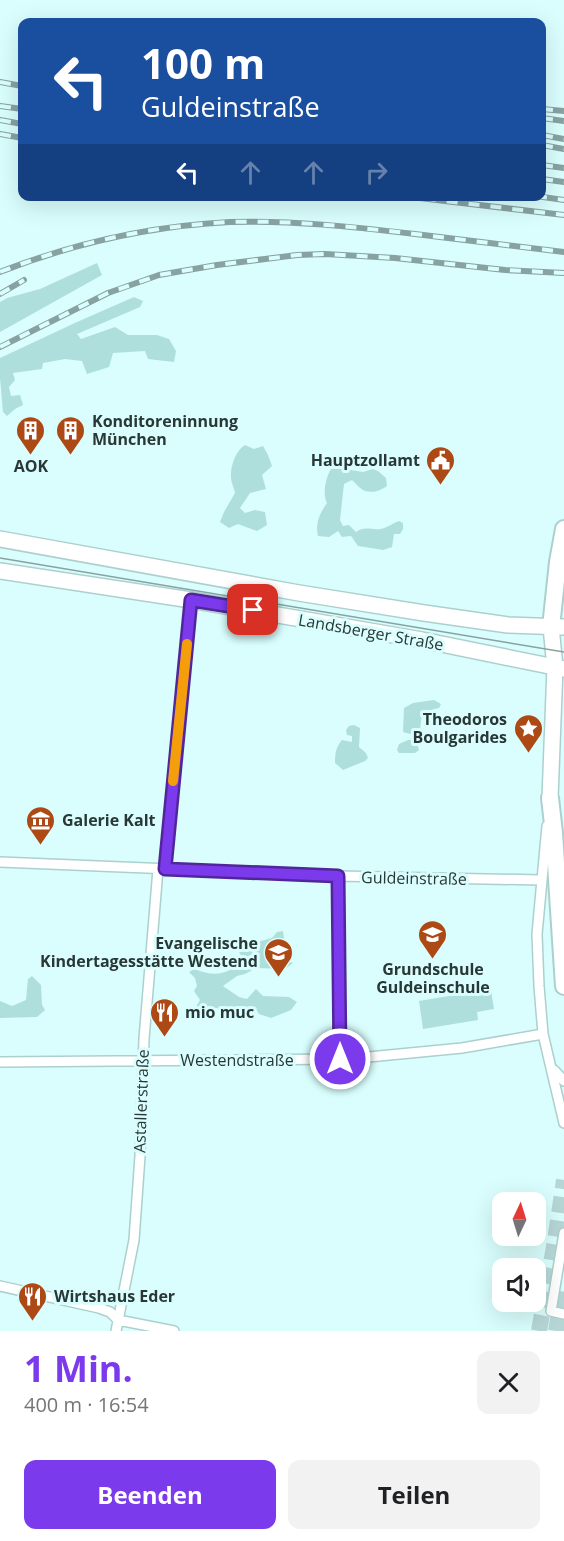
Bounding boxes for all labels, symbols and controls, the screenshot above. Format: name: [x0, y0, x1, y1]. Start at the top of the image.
text: 100 m: [141, 34, 265, 91]
icon: left: [42, 42, 120, 120]
text: Guldeinstraße: [141, 88, 320, 125]
icon: left: [171, 156, 204, 189]
icon: ahead: [234, 156, 267, 189]
icon: ahead: [297, 156, 330, 189]
icon: right: [360, 156, 393, 189]
place label: Konditoreninnung München: [92, 410, 238, 450]
building icon: AOK: [15, 414, 47, 456]
building icon: Konditoreninnung München: [55, 414, 87, 456]
public building icon: Hauptzollamt: [425, 444, 457, 486]
place label: Hauptzollamt: [311, 449, 420, 471]
place label: AOK: [14, 455, 49, 477]
pin: [227, 584, 278, 635]
icon: arrive: [236, 593, 269, 626]
street label: Landsberger Straße: [297, 608, 445, 656]
place label: Theodoros Boulgarides: [413, 708, 507, 748]
place icon: Theodoros Boulgarides: [512, 712, 544, 754]
museum icon: Galerie Kalt: [25, 804, 57, 846]
place label: Galerie Kalt: [62, 809, 156, 831]
street label: Guldeinstraße: [361, 866, 467, 890]
school or university icon: Grundschule Guldeinschule: [417, 918, 449, 960]
place label: Evangelische Kindertagesstätte Westend: [40, 932, 258, 972]
school or university icon: Evangelische Kindertagesstätte Westend: [263, 936, 295, 978]
place label: Grundschule Guldeinschule: [376, 958, 490, 998]
restaurant icon: mio muc: [148, 996, 180, 1038]
place label: mio muc: [185, 1001, 254, 1023]
position arrow: [308, 1027, 372, 1091]
street label: Astallerstraße: [128, 1049, 154, 1153]
street label: Westendstraße: [180, 1049, 294, 1071]
north arrow: [492, 1192, 546, 1246]
map controls: [492, 1192, 546, 1312]
button: sound: [492, 1258, 546, 1312]
restaurant icon: Wirtshaus Eder: [17, 1280, 49, 1322]
place label: Wirtshaus Eder: [54, 1285, 175, 1307]
text: 1 Min.: [24, 1344, 133, 1393]
button: close: [477, 1351, 540, 1414]
text: 400 m · 16:54: [24, 1391, 149, 1418]
button: Beenden: [24, 1460, 276, 1529]
button: Teilen: [288, 1460, 540, 1529]

